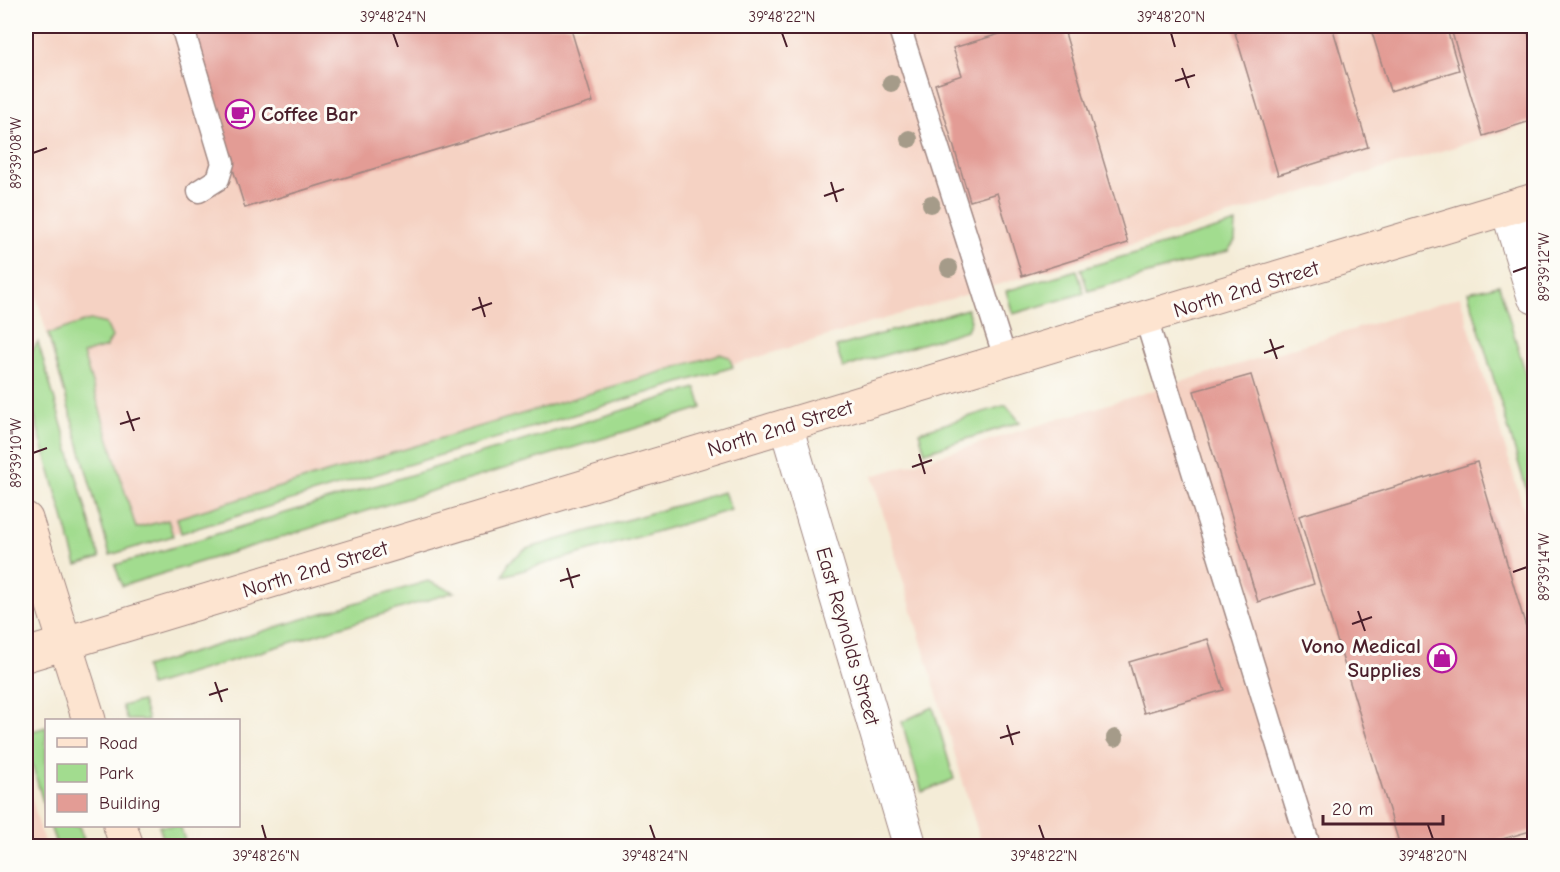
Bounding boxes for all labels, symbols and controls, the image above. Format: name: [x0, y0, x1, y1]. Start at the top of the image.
text: 39°48'24"N: [360, 8, 426, 26]
text: 39°48'22"N: [749, 8, 815, 26]
text: 39°48'20"N: [1137, 8, 1205, 26]
cafe icon: Coffee Bar: [224, 98, 256, 130]
place label: Coffee Bar: [261, 102, 358, 126]
text: 89°39'08"W: [7, 117, 25, 189]
text: 89°39'12"W: [1535, 233, 1553, 301]
street label: North 2nd Street: [1170, 255, 1323, 323]
street label: North 2nd Street: [704, 394, 857, 462]
text: 89°39'10"W: [7, 418, 25, 488]
text: 89°39'14"W: [1535, 533, 1553, 601]
street label: North 2nd Street: [239, 535, 392, 603]
street label: East Reynolds Street: [811, 544, 885, 729]
place label: Vono Medical Supplies: [1302, 634, 1421, 682]
shop icon: Vono Medical Supplies: [1426, 642, 1458, 674]
legend: [45, 719, 240, 827]
text: Road: [99, 733, 138, 754]
text: Park: [99, 763, 134, 784]
scale bar: [1323, 788, 1443, 826]
text: Building: [99, 793, 161, 814]
text: 20 m: [1332, 799, 1373, 820]
text: 39°48'26"N: [232, 847, 300, 865]
text: 39°48'24"N: [622, 847, 688, 865]
text: 39°48'22"N: [1011, 847, 1077, 865]
text: 39°48'20"N: [1399, 847, 1467, 865]

